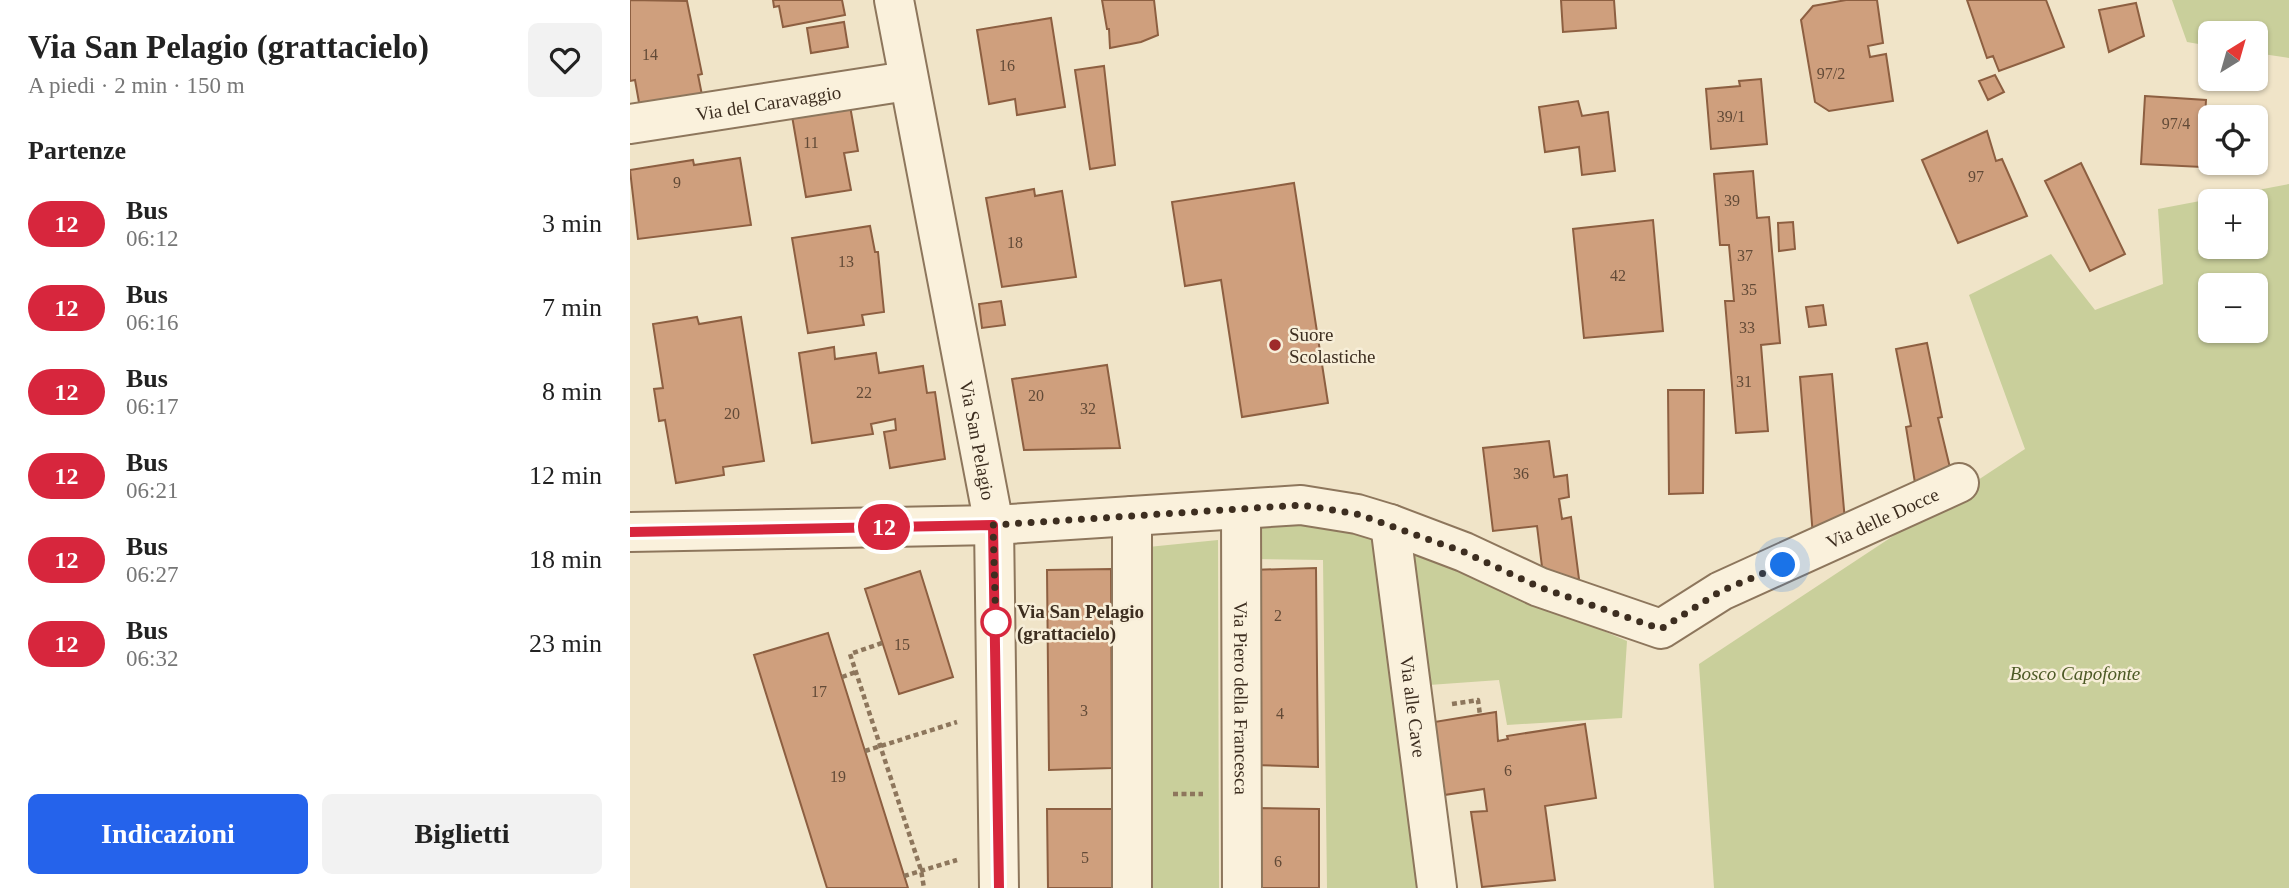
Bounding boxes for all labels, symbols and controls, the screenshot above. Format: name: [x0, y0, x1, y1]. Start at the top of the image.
north arrow: [2198, 21, 2268, 91]
map controls: [2198, 21, 2268, 343]
button: heart: [528, 23, 602, 97]
text: Via San Pelagio (grattacielo): [28, 29, 429, 65]
house number: 14: [642, 46, 658, 63]
house number: 16: [999, 57, 1015, 74]
house number: 97/2: [1817, 65, 1845, 82]
text: A piedi · 2 min · 150 m: [28, 73, 245, 98]
street label: Via del Caravaggio: [694, 81, 842, 124]
button: locate: [2198, 105, 2268, 175]
house number: 39/1: [1717, 108, 1745, 125]
house number: 97/4: [2162, 115, 2190, 132]
house number: 11: [803, 134, 819, 151]
text: Partenze: [28, 136, 126, 165]
house number: 97: [1968, 168, 1984, 185]
house number: 9: [673, 174, 681, 191]
button: +: [2198, 189, 2268, 259]
house number: 39: [1724, 192, 1740, 209]
text: Bus: [126, 196, 168, 225]
text: 3 min: [542, 209, 602, 238]
text: 12: [55, 211, 79, 237]
text: 06:12: [126, 226, 178, 251]
house number: 18: [1007, 234, 1023, 251]
house number: 37: [1737, 247, 1753, 264]
house number: 13: [838, 253, 854, 270]
house number: 42: [1610, 267, 1626, 284]
button: −: [2198, 273, 2268, 343]
text: Bus: [126, 280, 168, 309]
house number: 35: [1741, 281, 1757, 298]
text: 7 min: [542, 293, 602, 322]
text: 12: [55, 295, 79, 321]
text: 06:16: [126, 310, 178, 335]
house number: 33: [1739, 319, 1755, 336]
place label: Suore Scolastiche: [1289, 324, 1376, 367]
marker: Suore Scolastiche: [1267, 337, 1283, 353]
text: Bus: [126, 364, 168, 393]
house number: 31: [1736, 373, 1752, 390]
text: 8 min: [542, 377, 602, 406]
text: 12: [55, 379, 79, 405]
street label: Via San Pelagio: [956, 379, 999, 502]
house number: 22: [856, 384, 872, 401]
house number: 20: [1028, 387, 1044, 404]
text: 06:17: [126, 394, 178, 419]
house number: 32: [1080, 400, 1096, 417]
house number: 20: [724, 405, 740, 422]
text: Bus: [126, 448, 168, 477]
text: 12 min: [529, 461, 602, 490]
text: 12: [55, 463, 79, 489]
house number: 36: [1513, 465, 1529, 482]
text: 06:21: [126, 478, 178, 503]
street label: Via delle Docce: [1823, 483, 1942, 552]
line badge: 12: [852, 504, 916, 550]
text: 12: [872, 514, 896, 540]
text: Bus: [126, 532, 168, 561]
text: 18 min: [529, 545, 602, 574]
text: 12: [55, 547, 79, 573]
your location: [1765, 547, 1800, 582]
text: 06:27: [126, 562, 178, 587]
place label: Via San Pelagio (grattacielo): [1017, 601, 1144, 645]
street label: Via Piero della Francesca: [1231, 601, 1252, 795]
marker: Via San Pelagio (grattacielo): [981, 607, 1011, 637]
house number: 2: [1274, 607, 1282, 624]
text: Bus: [126, 616, 168, 645]
text: 23 min: [529, 629, 602, 658]
text: 12: [55, 631, 79, 657]
house number: 15: [894, 636, 910, 653]
text: 06:32: [126, 646, 178, 671]
street label: Via alle Cave: [1397, 654, 1431, 759]
park label: Bosco Capofonte: [2010, 663, 2140, 684]
house number: 17: [811, 683, 827, 700]
house number: 3: [1080, 702, 1088, 719]
house number: 4: [1276, 705, 1284, 722]
house number: 6: [1504, 762, 1512, 779]
house number: 19: [830, 768, 846, 785]
button: Indicazioni: [28, 794, 308, 874]
button: Biglietti: [322, 794, 602, 874]
house number: 5: [1081, 849, 1089, 866]
house number: 6: [1274, 853, 1282, 870]

